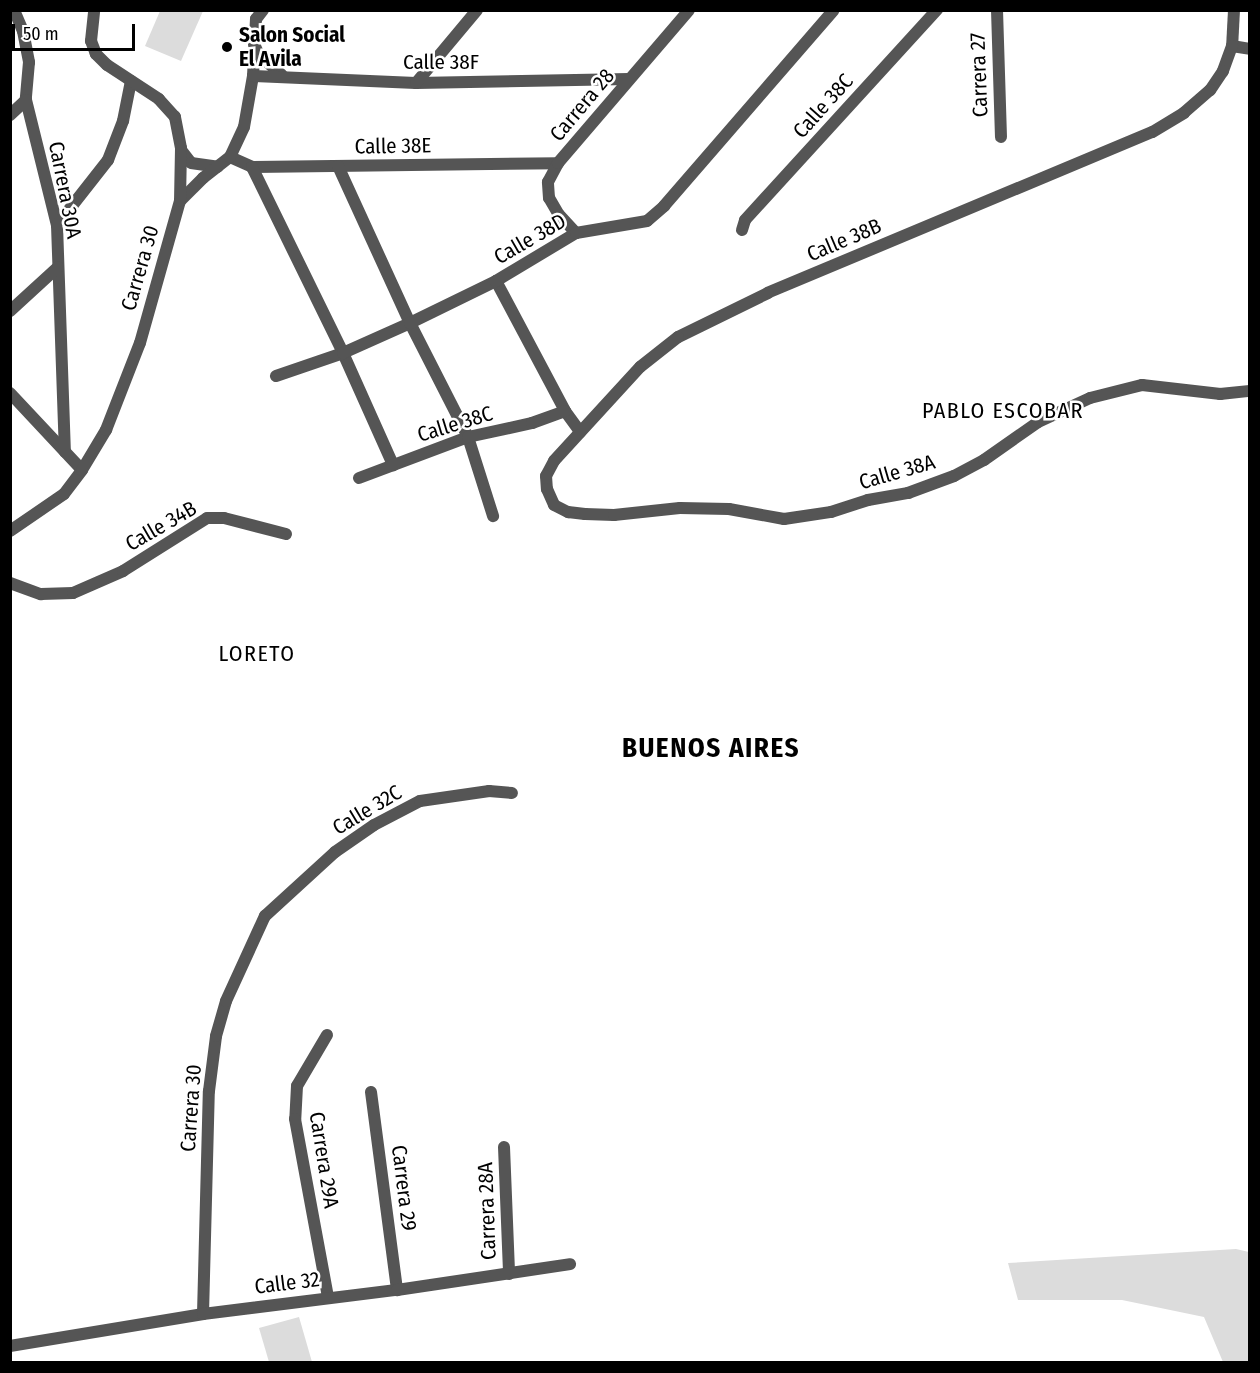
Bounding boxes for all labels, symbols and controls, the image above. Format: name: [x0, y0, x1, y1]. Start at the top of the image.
scale bar: [15, 12, 138, 50]
place label: Salon Social El Avila: [239, 22, 345, 72]
text: 50 m: [23, 23, 59, 45]
street label: Carrera 27: [965, 32, 993, 118]
marker: Salon Social El Avila: [220, 40, 234, 54]
street label: Calle 38F: [403, 49, 479, 75]
street label: Carrera 28: [544, 64, 620, 146]
street label: Calle 38C: [788, 69, 858, 143]
street label: Calle 38E: [354, 133, 432, 159]
street label: Carrera 30A: [43, 139, 87, 241]
street label: Calle 38D: [489, 208, 571, 270]
street label: Calle 38B: [803, 213, 885, 267]
street label: Carrera 30: [116, 222, 164, 314]
district label: PABLO ESCOBAR: [922, 398, 1084, 424]
street label: Calle 38C: [414, 401, 496, 447]
street label: Calle 38A: [856, 449, 938, 495]
street label: Calle 34B: [121, 496, 201, 556]
district label: LORETO: [218, 641, 296, 667]
district label: BUENOS AIRES: [622, 733, 800, 765]
street label: Calle 32C: [328, 780, 406, 840]
street label: Carrera 30: [175, 1063, 207, 1153]
street label: Carrera 29A: [304, 1110, 344, 1210]
street label: Carrera 29: [386, 1144, 422, 1232]
street label: Carrera 28A: [473, 1162, 501, 1260]
street label: Calle 32: [253, 1267, 321, 1299]

